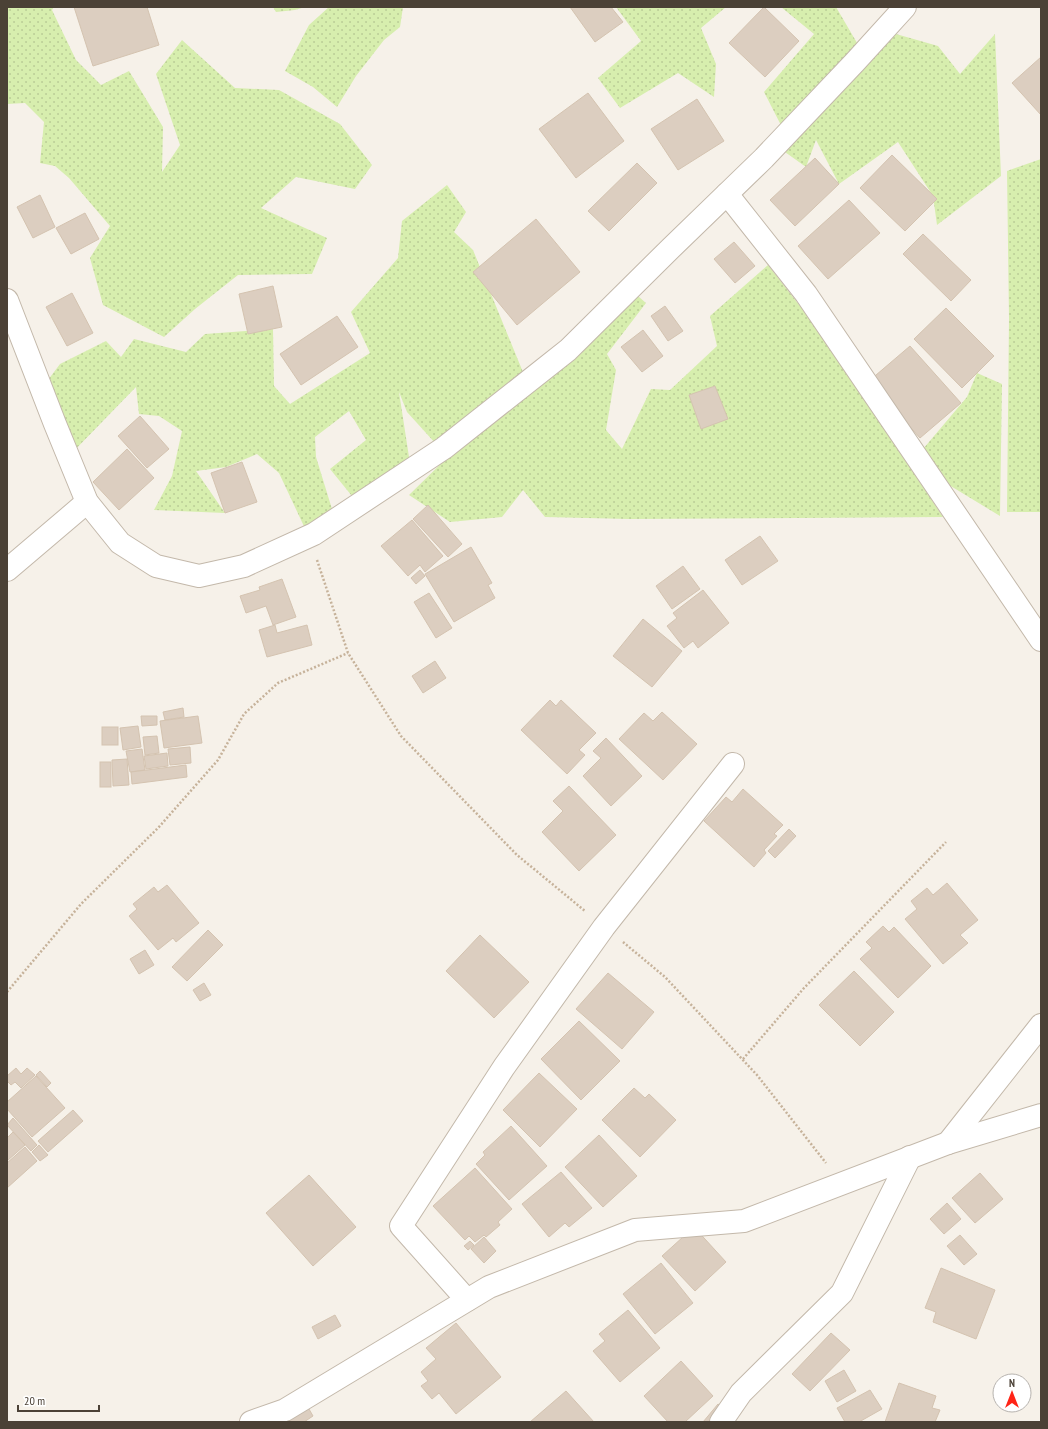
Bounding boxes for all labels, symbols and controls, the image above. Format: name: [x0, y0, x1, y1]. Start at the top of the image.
north arrow: [992, 1373, 1032, 1413]
text: N: [1009, 1376, 1015, 1390]
scale bar: [18, 1387, 99, 1413]
text: 20 m: [24, 1393, 45, 1408]

